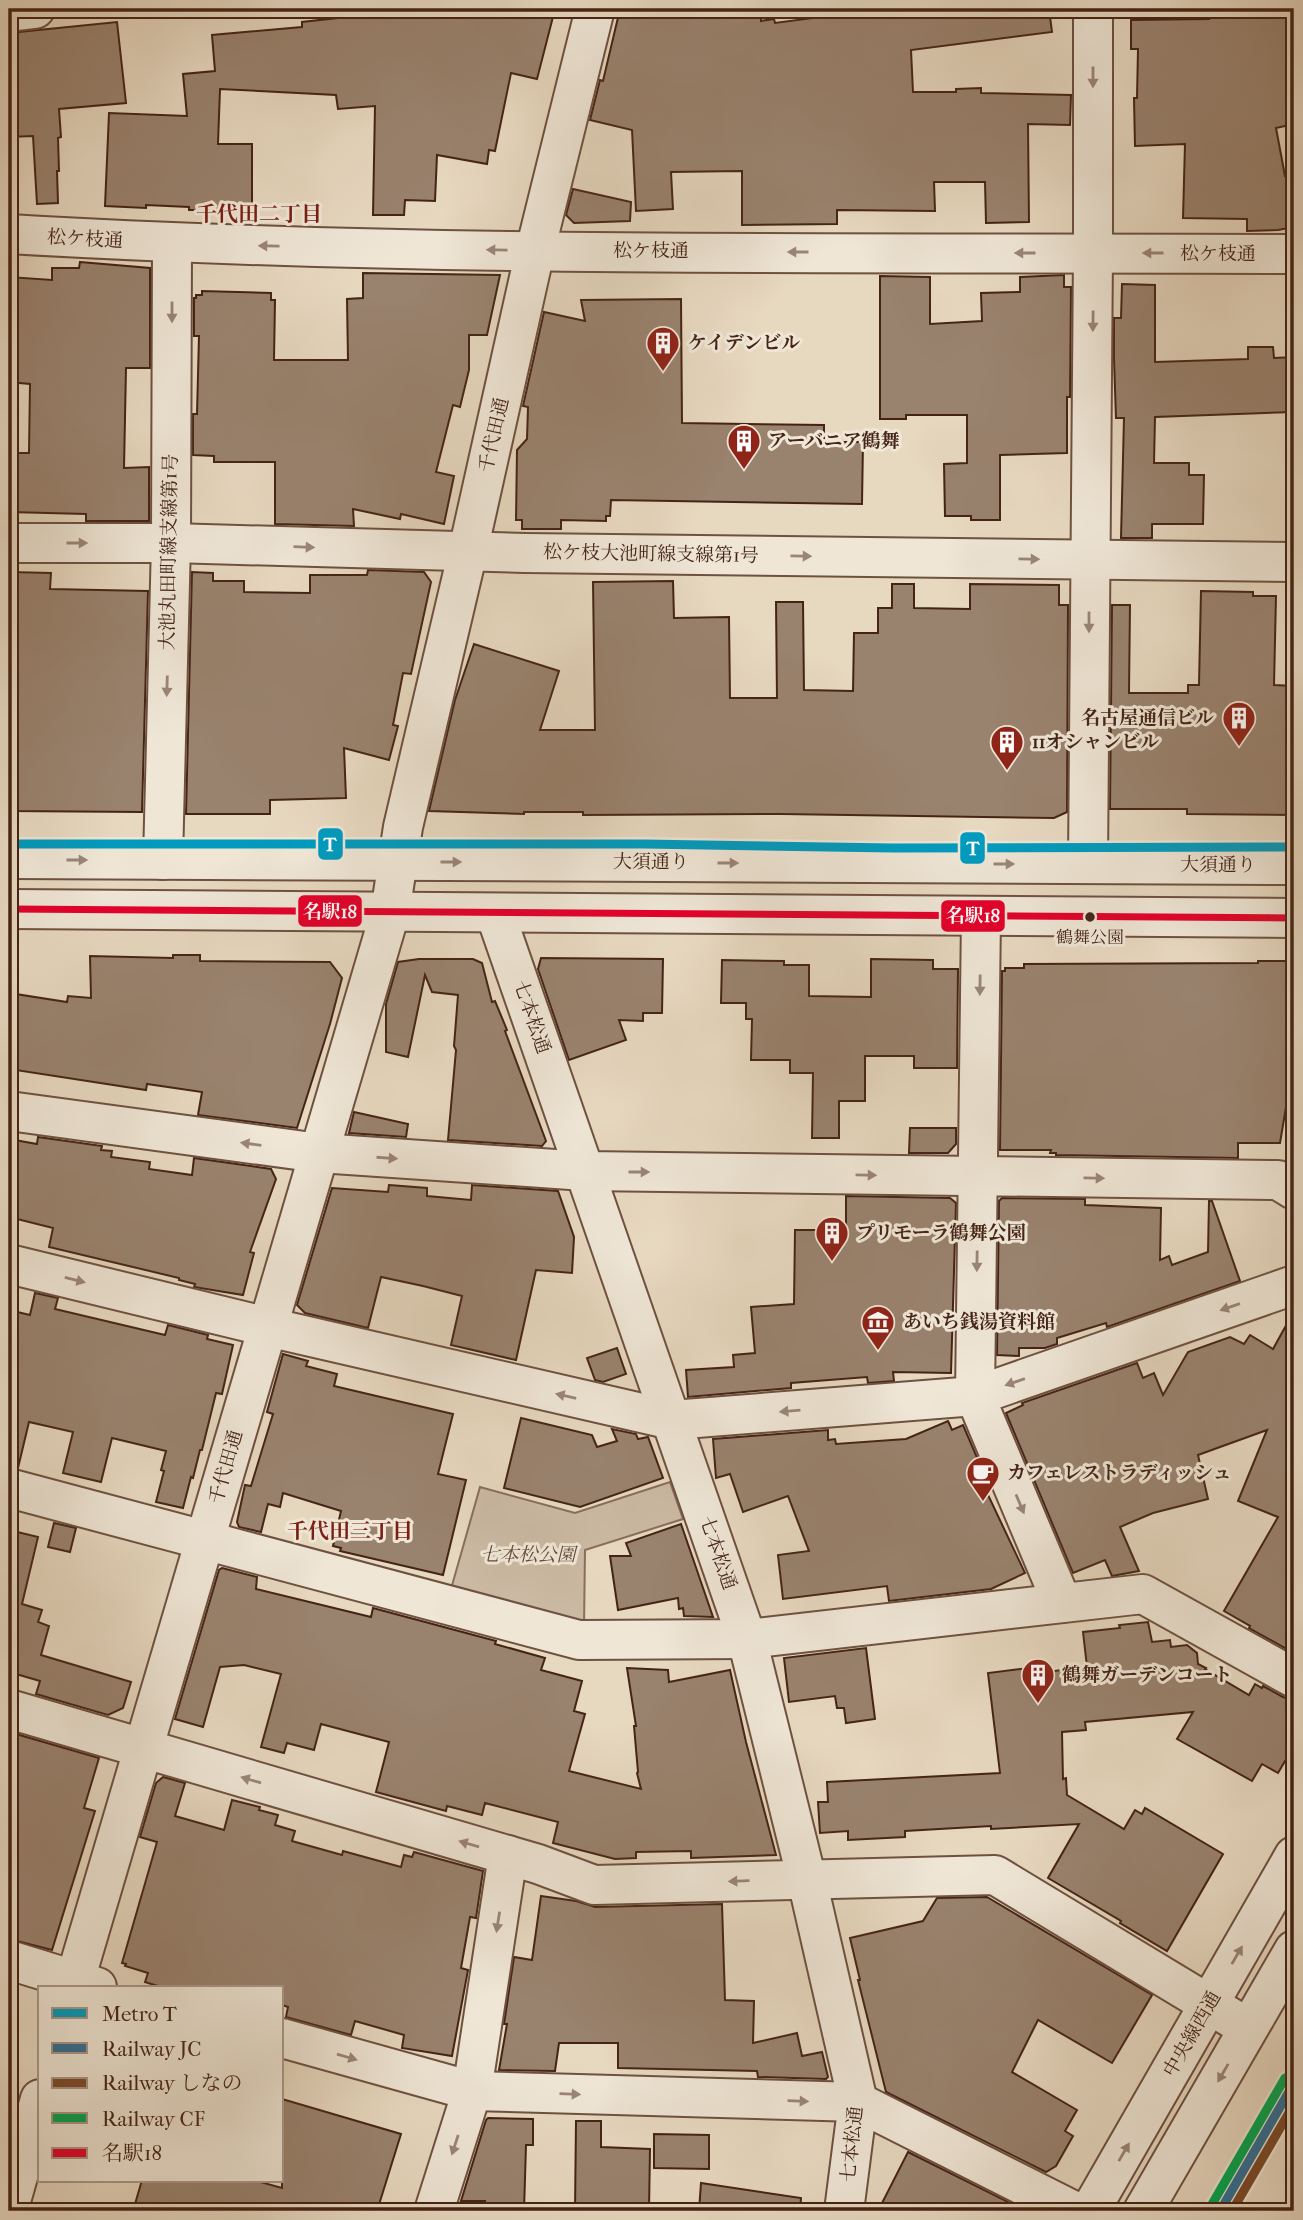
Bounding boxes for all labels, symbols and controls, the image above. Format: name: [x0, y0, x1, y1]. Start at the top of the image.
one-way arrow: [1087, 66, 1099, 88]
district label: 千代田二丁目: [196, 202, 322, 226]
street label: 松ケ枝通: [46, 226, 124, 252]
one-way arrow: [258, 240, 280, 252]
street label: 松ケ枝通: [613, 240, 689, 262]
street label: 松ケ枝通: [1180, 243, 1256, 265]
one-way arrow: [485, 244, 507, 256]
one-way arrow: [786, 246, 808, 258]
one-way arrow: [1014, 247, 1036, 259]
one-way arrow: [1141, 247, 1163, 259]
one-way arrow: [166, 301, 178, 323]
one-way arrow: [1087, 311, 1098, 333]
building icon: ケイデンビル: [644, 324, 682, 373]
place label: ケイデンビル: [688, 332, 800, 354]
street label: 千代田通: [475, 395, 513, 475]
building icon: アーバニア鶴舞: [725, 422, 763, 471]
place label: アーバニア鶴舞: [768, 430, 899, 452]
street label: 大池丸田町線支線第1号: [156, 453, 182, 651]
one-way arrow: [66, 537, 88, 549]
one-way arrow: [294, 541, 316, 553]
street label: 松ケ枝大池町線支線第1号: [543, 541, 759, 567]
one-way arrow: [791, 550, 813, 562]
one-way arrow: [1018, 553, 1040, 564]
one-way arrow: [1083, 612, 1095, 634]
one-way arrow: [161, 675, 172, 697]
building icon: 名古屋通信ビル: [1220, 699, 1258, 748]
place label: 名古屋通信ビル: [1081, 707, 1214, 729]
building icon: 11オシャンビル: [988, 723, 1026, 772]
place label: 11オシャンビル: [1032, 731, 1159, 753]
line badge: T: [317, 827, 344, 861]
line badge: T: [959, 831, 986, 865]
text: T: [323, 834, 338, 856]
text: T: [966, 838, 981, 860]
street label: 大須通り: [613, 851, 689, 873]
one-way arrow: [66, 854, 88, 866]
street label: 大須通り: [1180, 854, 1256, 876]
one-way arrow: [441, 856, 463, 868]
one-way arrow: [717, 857, 739, 869]
one-way arrow: [994, 858, 1016, 870]
line badge: 名駅18: [297, 894, 363, 928]
line badge: 名駅18: [940, 899, 1006, 933]
text: 名駅18: [303, 901, 357, 923]
text: 名駅18: [946, 905, 1000, 927]
marker: 鶴舞公園: [1083, 910, 1097, 924]
place label: 鶴舞公園: [1056, 927, 1124, 947]
one-way arrow: [974, 974, 986, 996]
street label: 七本松通: [509, 977, 555, 1057]
one-way arrow: [240, 1139, 262, 1150]
one-way arrow: [376, 1153, 398, 1164]
one-way arrow: [628, 1166, 650, 1178]
one-way arrow: [855, 1169, 877, 1181]
one-way arrow: [1083, 1172, 1105, 1184]
building icon: プリモーラ鶴舞公園: [813, 1214, 851, 1263]
place label: プリモーラ鶴舞公園: [856, 1222, 1025, 1244]
one-way arrow: [971, 1250, 983, 1272]
one-way arrow: [64, 1275, 86, 1286]
one-way arrow: [1219, 1302, 1240, 1313]
museum icon: あいち銭湯資料館: [859, 1303, 897, 1352]
place label: あいち銭湯資料館: [903, 1311, 1055, 1333]
one-way arrow: [1004, 1377, 1025, 1388]
one-way arrow: [555, 1390, 577, 1401]
one-way arrow: [779, 1406, 801, 1417]
street label: 千代田通: [205, 1427, 247, 1507]
cafe icon: カフェレストラディッシュ: [964, 1454, 1002, 1503]
place label: カフェレストラディッシュ: [1007, 1462, 1232, 1484]
one-way arrow: [1014, 1494, 1026, 1514]
street label: 七本松通: [695, 1513, 741, 1593]
district label: 千代田三丁目: [287, 1519, 413, 1543]
park label: 七本松公園: [480, 1544, 578, 1566]
building icon: 鶴舞ガーデンコート: [1019, 1656, 1057, 1705]
place label: 鶴舞ガーデンコート: [1062, 1664, 1233, 1686]
one-way arrow: [240, 1774, 261, 1784]
one-way arrow: [459, 1838, 480, 1848]
one-way arrow: [728, 1876, 750, 1887]
one-way arrow: [492, 1912, 503, 1934]
one-way arrow: [1231, 1945, 1243, 1965]
legend: [38, 1986, 284, 2182]
street label: 中央線西通: [1159, 1987, 1225, 2081]
text: Metro T: [102, 2002, 178, 2026]
text: Railway JC: [102, 2037, 201, 2061]
one-way arrow: [337, 2052, 358, 2062]
one-way arrow: [1217, 2063, 1229, 2082]
text: Railway しなの: [102, 2071, 243, 2095]
one-way arrow: [559, 2089, 581, 2100]
one-way arrow: [787, 2095, 809, 2106]
street label: 七本松通: [837, 2105, 867, 2183]
text: Railway CF: [102, 2107, 205, 2131]
one-way arrow: [449, 2135, 460, 2156]
text: 名駅18: [102, 2141, 162, 2165]
one-way arrow: [1118, 2143, 1130, 2162]

